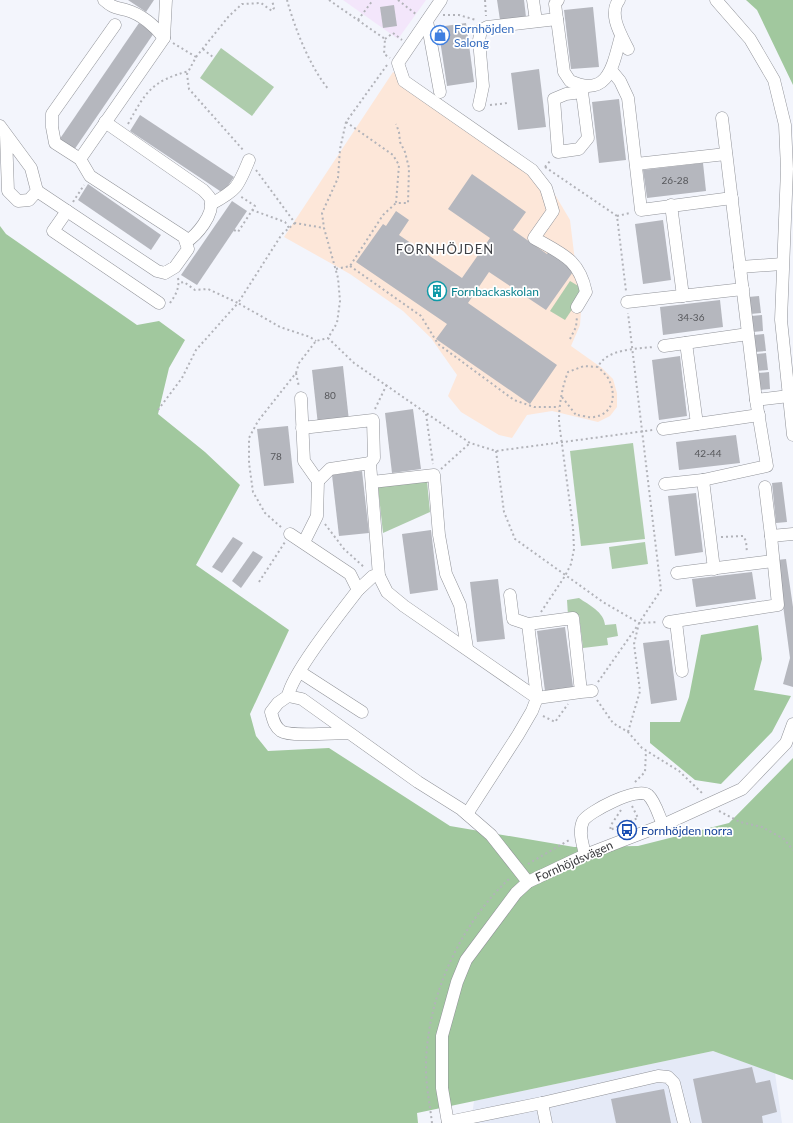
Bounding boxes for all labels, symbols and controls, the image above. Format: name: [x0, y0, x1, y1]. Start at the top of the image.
place label: Fornhöjden Salong: [454, 21, 514, 50]
shop icon: Fornhöjden Salong: [429, 24, 451, 46]
house number: 26-28: [662, 174, 689, 186]
district label: FORNHÖJDEN: [396, 241, 494, 257]
building icon: Fornbackaskolan: [426, 280, 448, 302]
place label: Fornbackaskolan: [451, 284, 539, 299]
house number: 34-36: [678, 311, 705, 323]
house number: 80: [324, 389, 336, 401]
house number: 42-44: [695, 447, 722, 459]
house number: 78: [270, 450, 282, 462]
bus stop icon: Fornhöjden norra: [616, 819, 638, 841]
place label: Fornhöjden norra: [641, 823, 732, 838]
street label: Fornhöjdsvägen: [533, 837, 615, 885]

